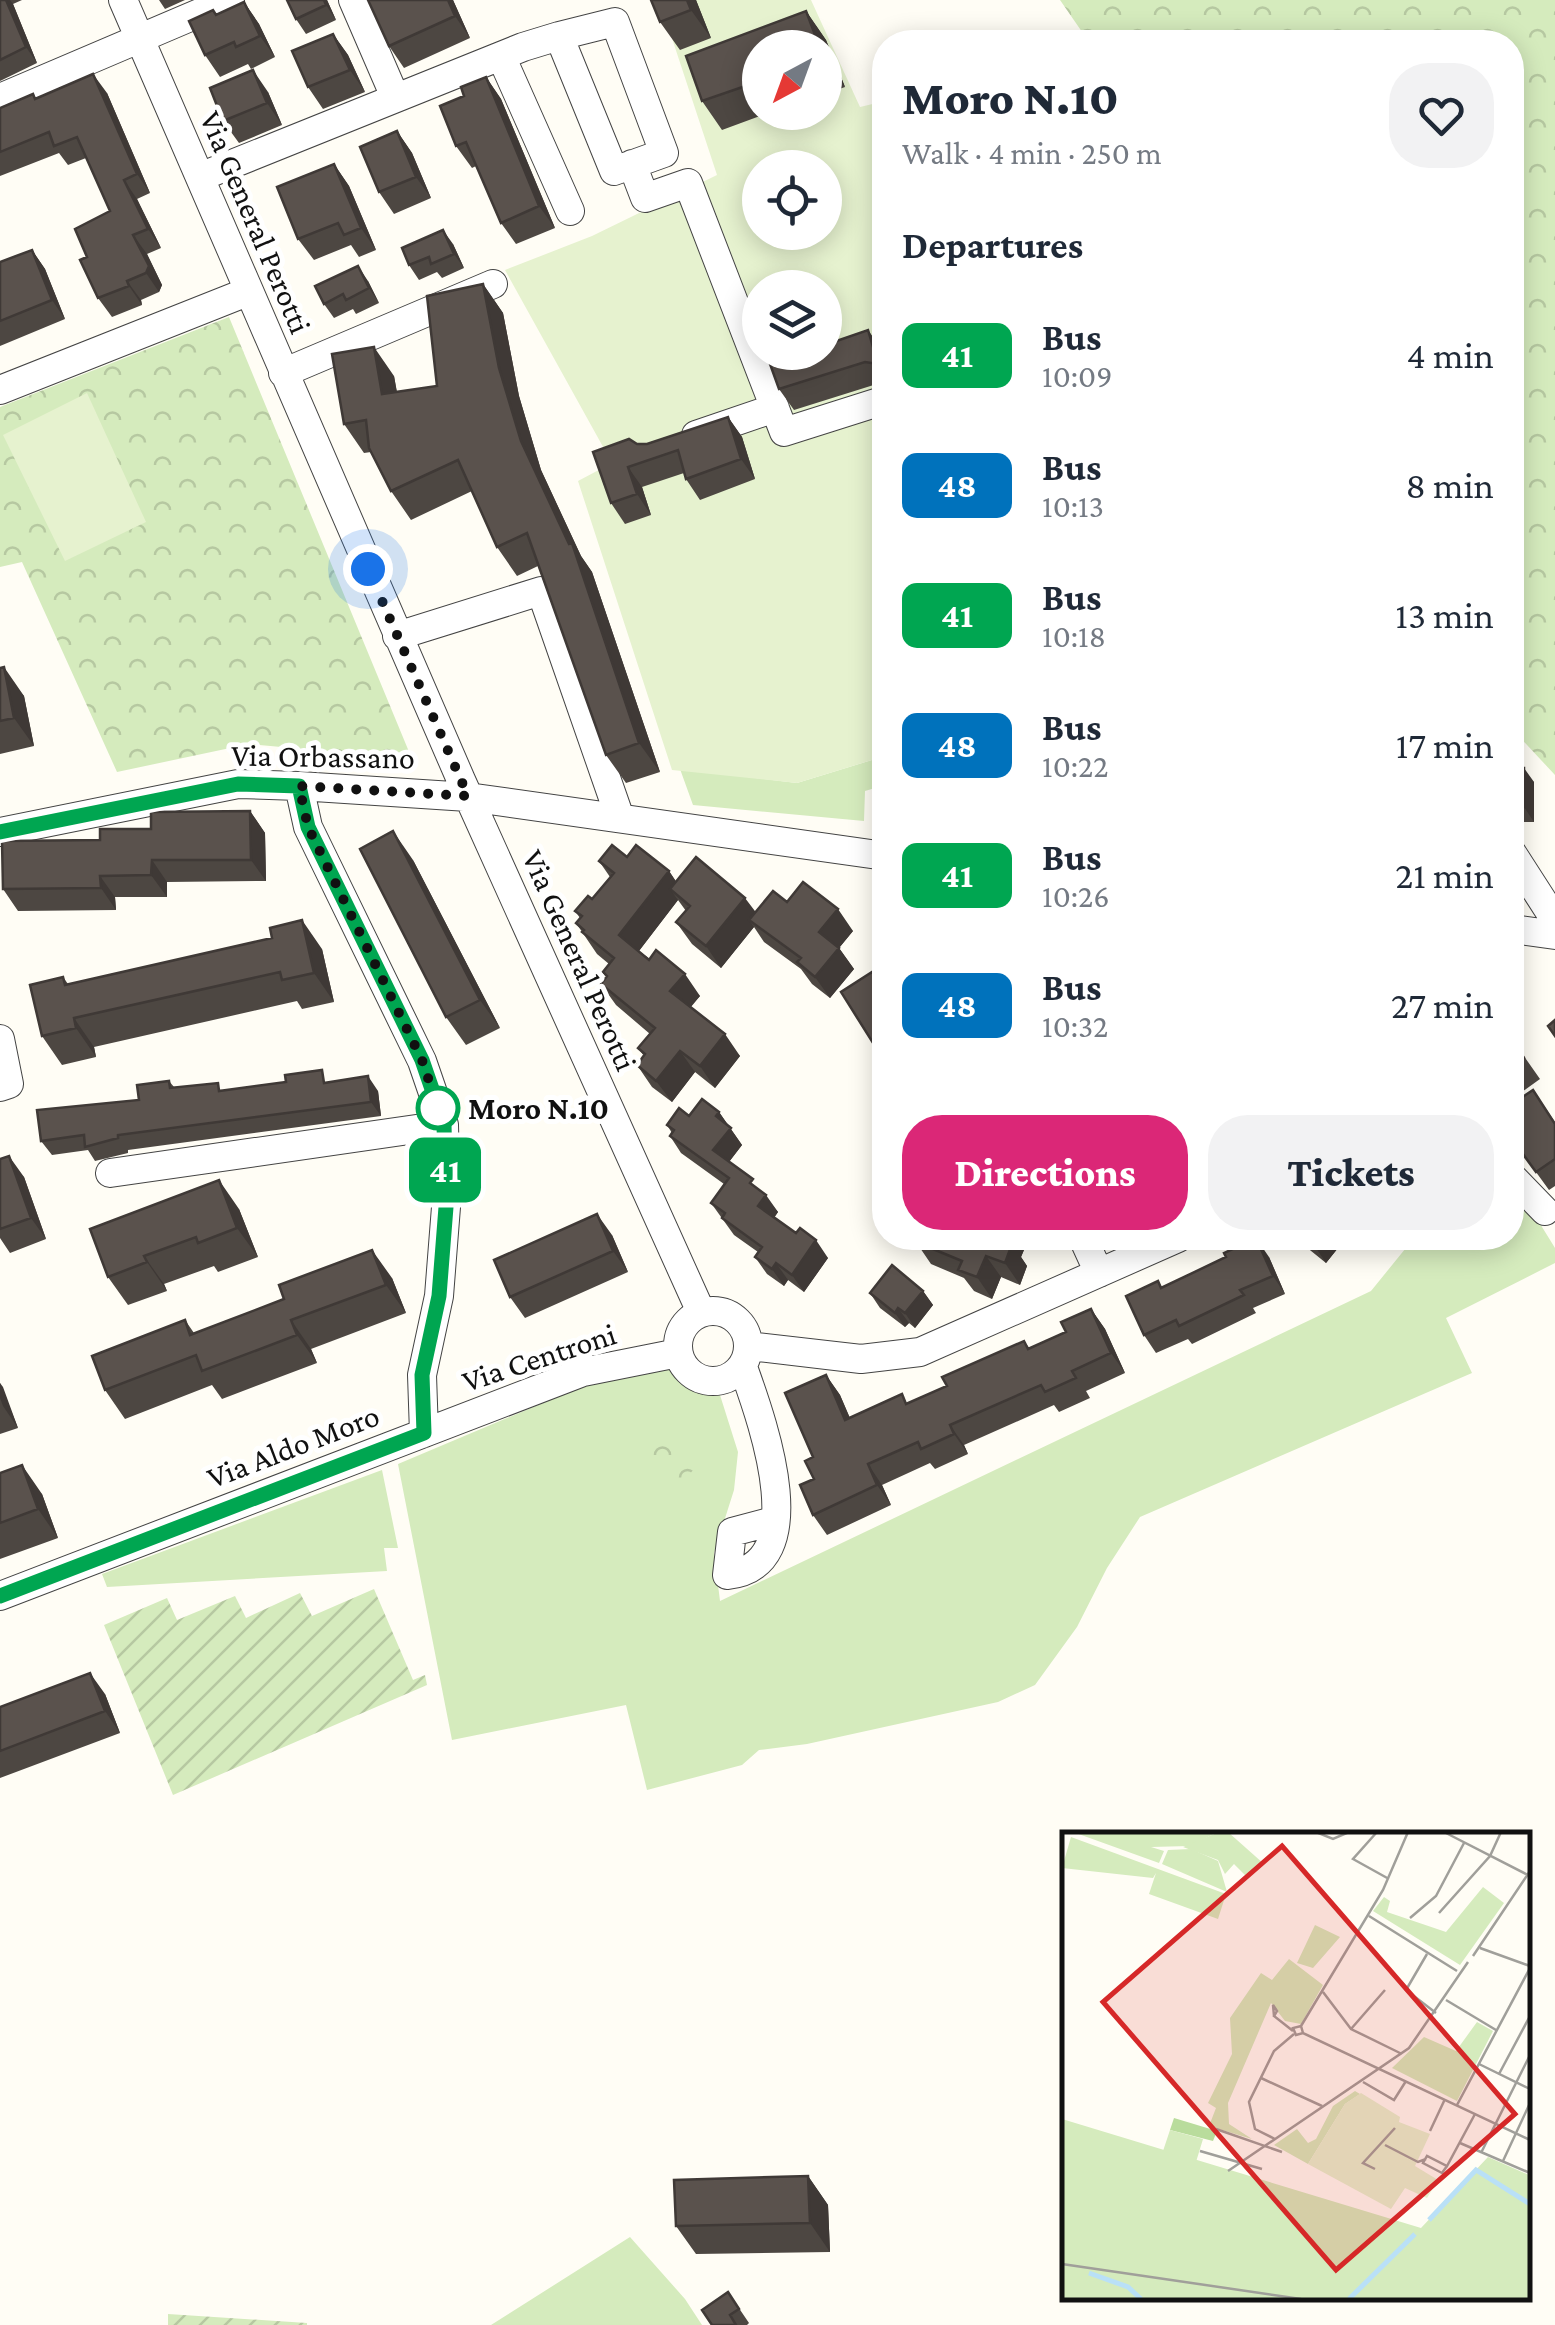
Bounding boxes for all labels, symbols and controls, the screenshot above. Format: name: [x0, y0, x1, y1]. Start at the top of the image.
north arrow: [742, 30, 842, 130]
map controls: [742, 30, 842, 370]
button: heart: [1389, 63, 1494, 168]
text: Moro N.10: [902, 71, 1119, 124]
street label: Via General Perotti: [193, 105, 319, 339]
text: Walk · 4 min · 250 m: [902, 135, 1162, 171]
button: locate: [742, 150, 842, 250]
text: Departures: [902, 224, 1083, 266]
button: layers: [742, 270, 842, 370]
text: Bus: [1042, 316, 1101, 358]
text: 4 min: [1407, 334, 1494, 376]
text: 41: [941, 336, 973, 375]
text: 10:09: [1042, 358, 1112, 394]
text: Bus: [1042, 446, 1101, 488]
text: 8 min: [1406, 464, 1494, 506]
text: 48: [937, 466, 977, 505]
text: 10:13: [1042, 488, 1104, 524]
your location: [343, 544, 393, 594]
text: Bus: [1042, 576, 1101, 618]
text: 13 min: [1395, 594, 1494, 636]
text: 41: [941, 596, 973, 635]
text: 10:18: [1042, 618, 1106, 654]
text: Bus: [1042, 706, 1101, 748]
text: 17 min: [1396, 724, 1494, 766]
text: 48: [937, 726, 977, 765]
street label: Via Orbassano: [231, 736, 415, 776]
text: 10:22: [1042, 748, 1108, 784]
text: Bus: [1042, 836, 1101, 878]
street label: Via General Perotti: [515, 844, 645, 1076]
text: 21 min: [1395, 854, 1494, 896]
text: 41: [941, 856, 973, 895]
text: 10:26: [1042, 878, 1110, 914]
text: Bus: [1042, 966, 1101, 1008]
text: 27 min: [1391, 984, 1494, 1026]
text: 48: [937, 986, 977, 1025]
text: 10:32: [1042, 1008, 1108, 1044]
marker: Moro N.10: [417, 1087, 459, 1129]
place label: Moro N.10: [468, 1090, 609, 1126]
button: Directions: [902, 1115, 1188, 1230]
button: Tickets: [1208, 1115, 1494, 1230]
line badge: 41: [400, 1138, 490, 1202]
text: 41: [429, 1151, 461, 1190]
street label: Via Centroni: [458, 1315, 620, 1399]
street label: Via Aldo Moro: [202, 1397, 384, 1495]
inset map: [1062, 1832, 1530, 2300]

